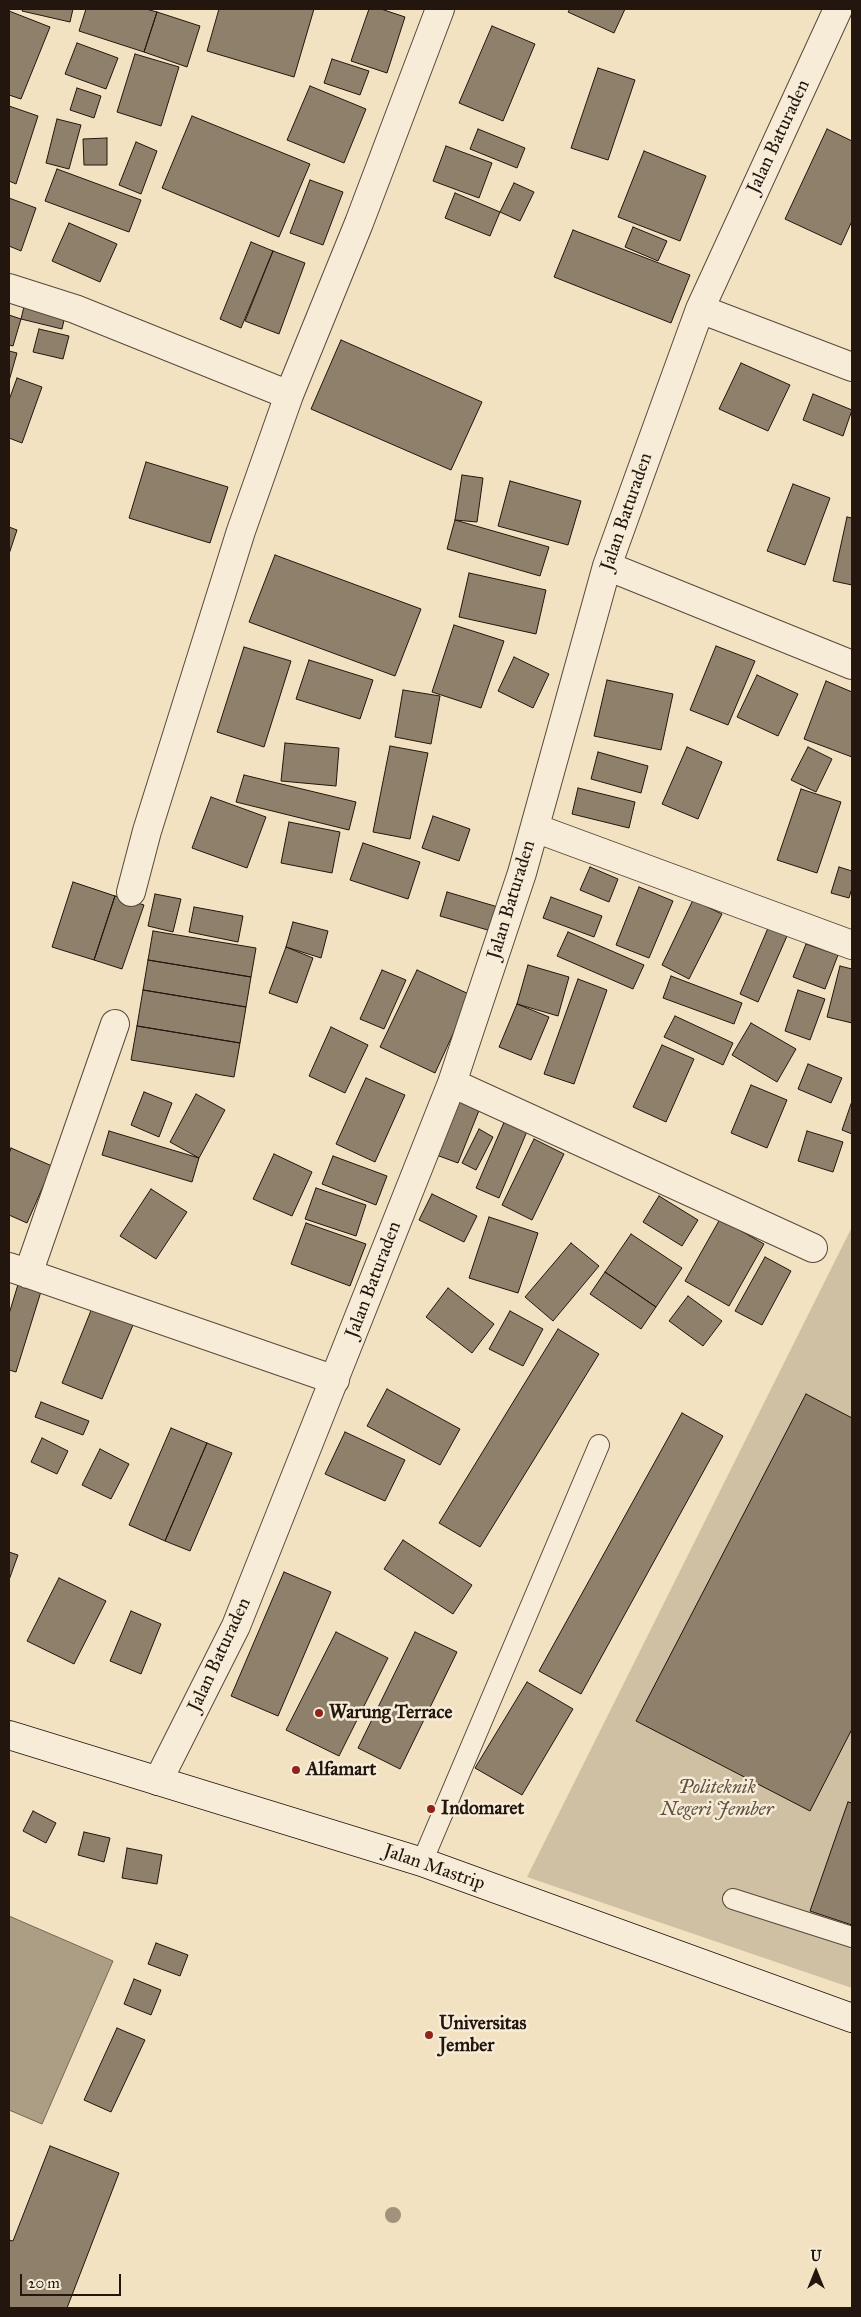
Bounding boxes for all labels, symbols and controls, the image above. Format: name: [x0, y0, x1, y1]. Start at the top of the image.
street label: Jalan Baturaden: [743, 76, 815, 198]
street label: Jalan Baturaden: [596, 450, 658, 574]
street label: Jalan Baturaden: [483, 838, 541, 962]
street label: Jalan Baturaden: [341, 1218, 407, 1342]
street label: Jalan Baturaden: [184, 1594, 256, 1716]
place label: Warung Terrace: [329, 1702, 452, 1724]
marker: Warung Terrace: [313, 1707, 325, 1719]
place label: Alfamart: [306, 1759, 376, 1781]
marker: Alfamart: [290, 1764, 302, 1776]
park label: Politeknik Negeri Jember: [660, 1777, 774, 1821]
place label: Indomaret: [441, 1798, 524, 1820]
marker: Indomaret: [425, 1803, 437, 1815]
street label: Jalan Mastrip: [380, 1840, 488, 1896]
place label: Universitas Jember: [439, 2013, 527, 2057]
marker: Universitas Jember: [423, 2029, 435, 2041]
north arrow: [791, 2247, 841, 2297]
text: U: [810, 2248, 822, 2265]
scale bar: [22, 2264, 124, 2296]
text: 20 m: [28, 2274, 60, 2292]

